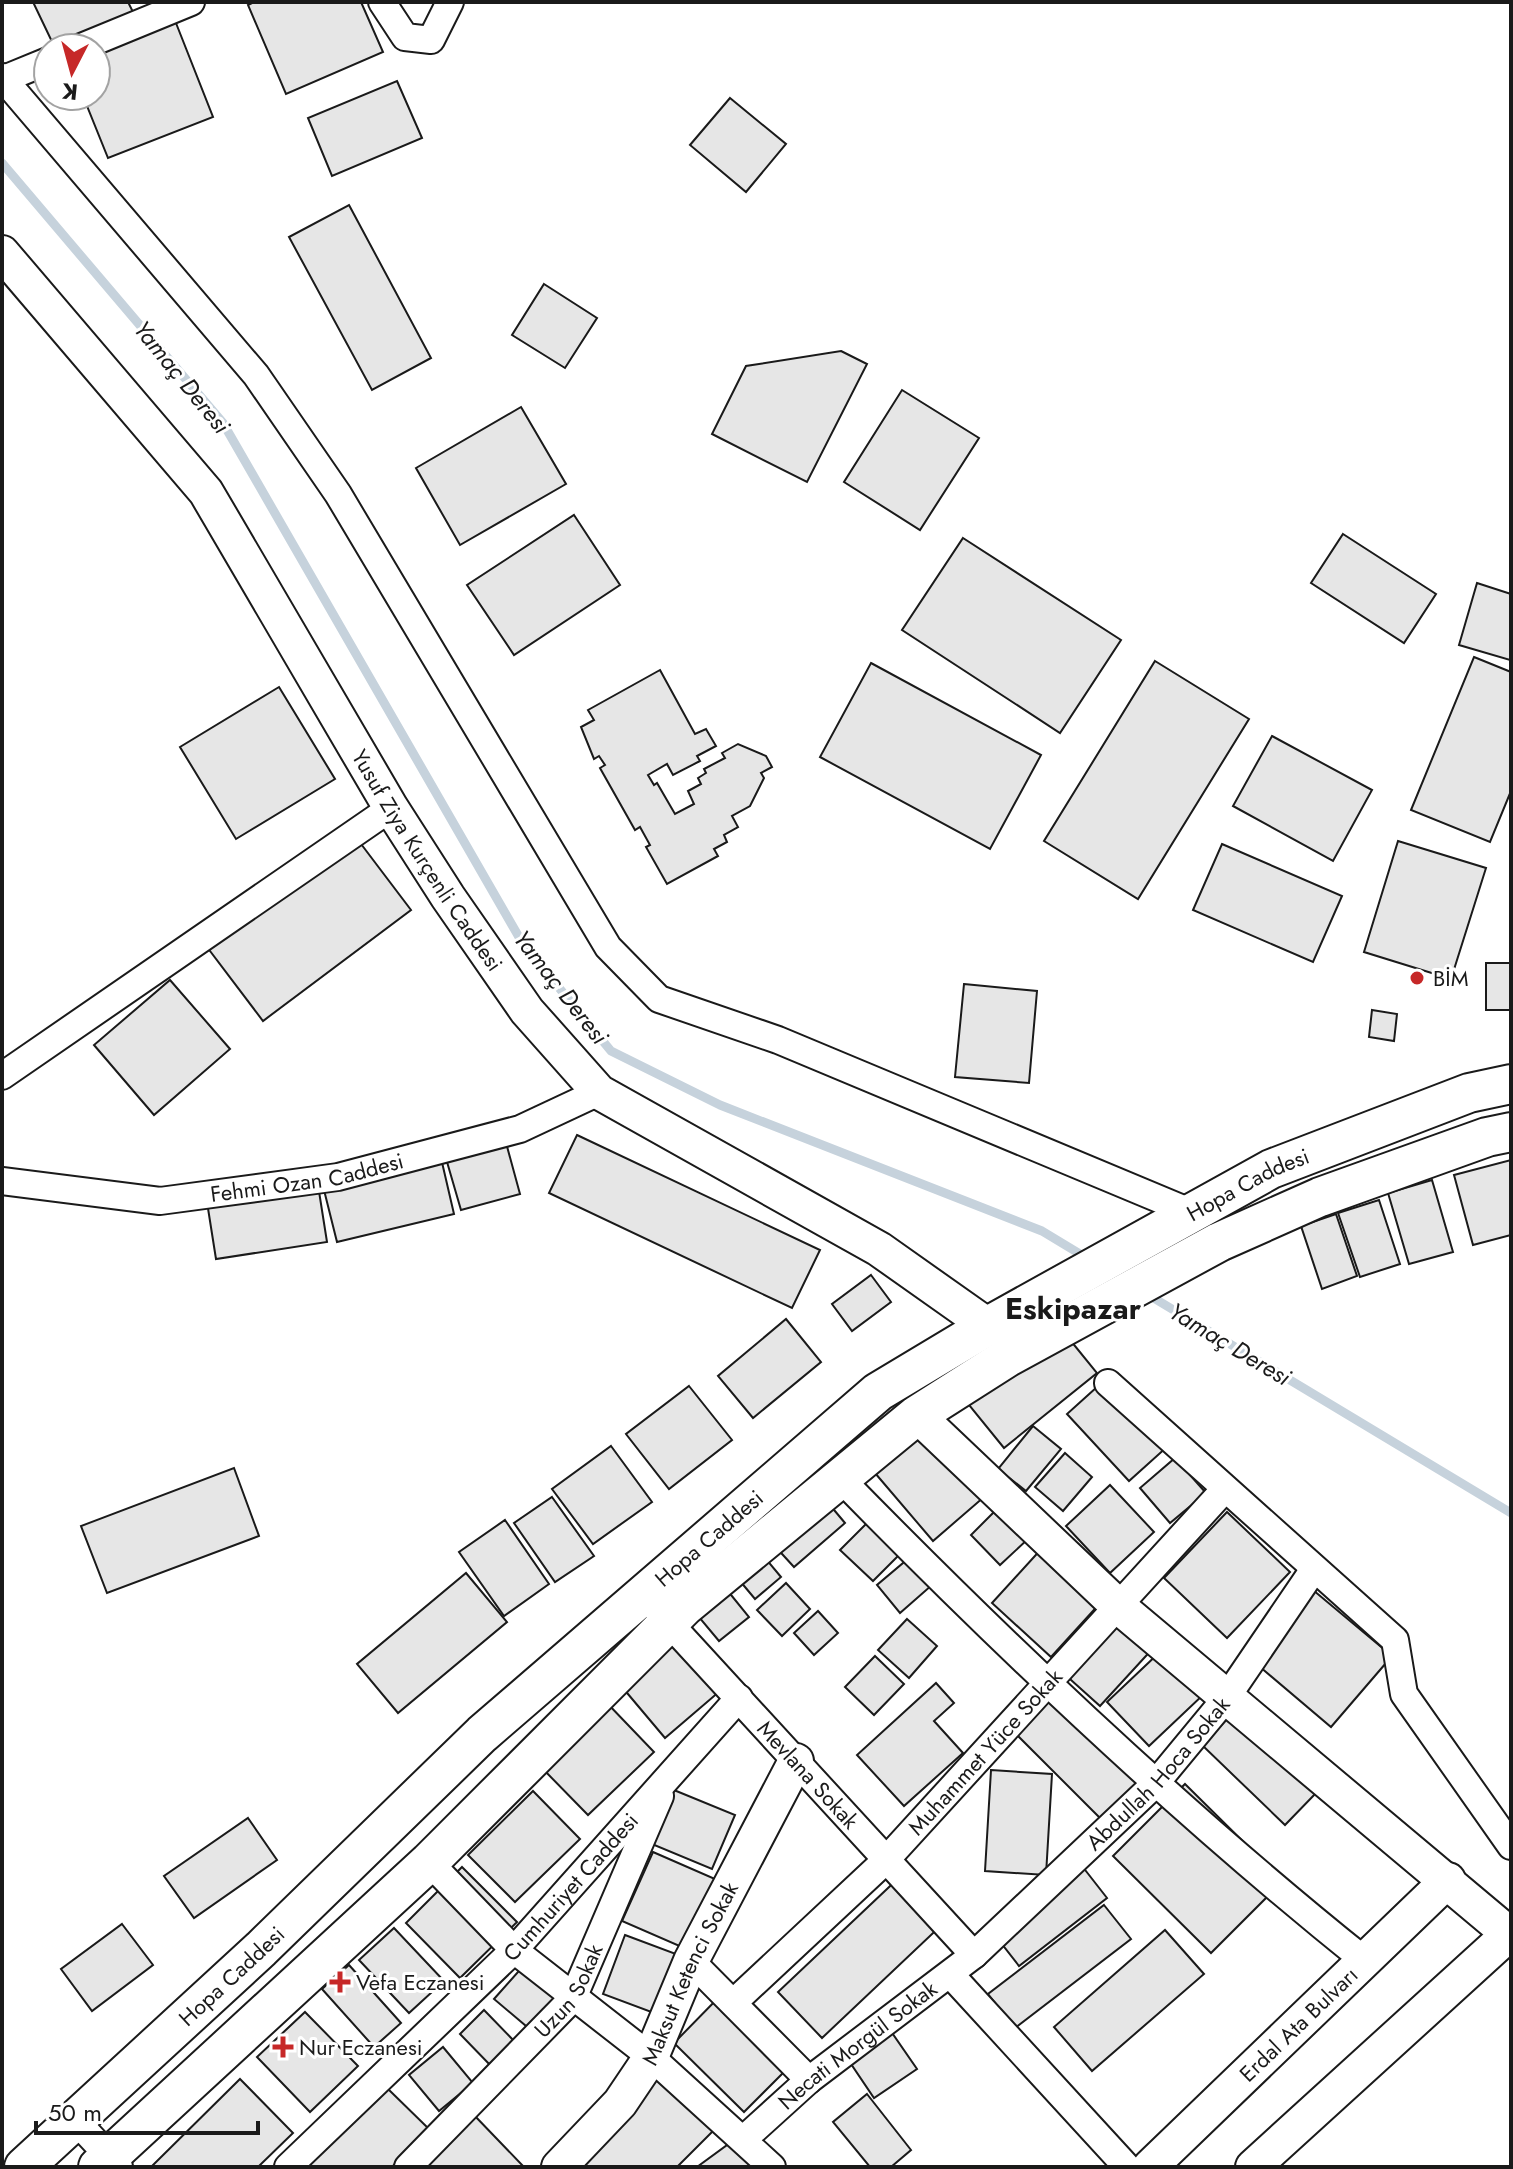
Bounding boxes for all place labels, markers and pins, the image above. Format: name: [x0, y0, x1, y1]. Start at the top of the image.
place label: BİM: [1433, 962, 1469, 994]
marker: BİM: [1408, 969, 1426, 987]
place label: Vefa Eczanesi: [356, 1966, 484, 1998]
marker: Vefa Eczanesi: [331, 1973, 349, 1991]
place label: Nur Eczanesi: [299, 2031, 423, 2063]
marker: Nur Eczanesi: [274, 2038, 292, 2056]

